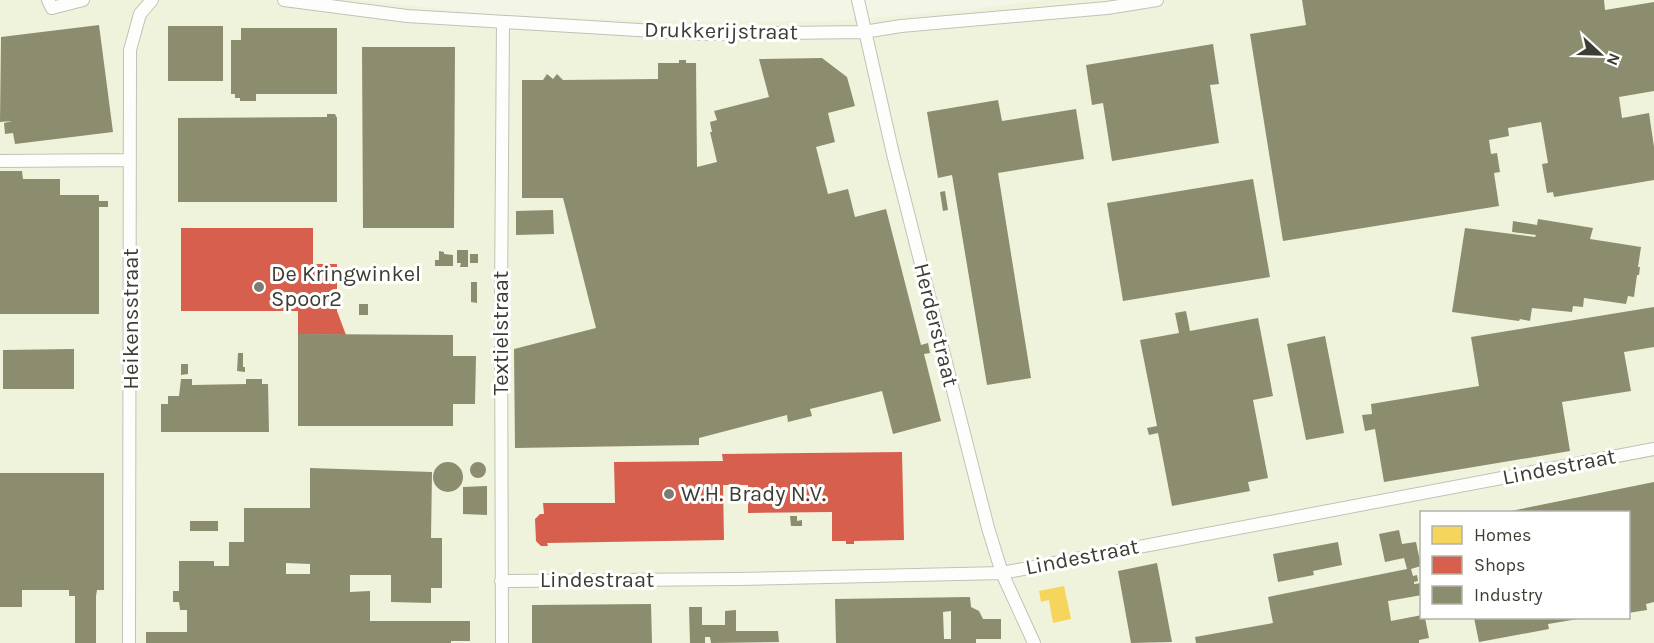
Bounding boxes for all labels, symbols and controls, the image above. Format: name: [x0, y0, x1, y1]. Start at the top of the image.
street label: Drukkerijstraat: [644, 17, 798, 45]
north arrow: [1570, 24, 1630, 84]
text: N: [1602, 51, 1624, 68]
street label: Heikensstraat: [118, 248, 144, 390]
street label: Herderstraat: [908, 260, 964, 390]
place label: De Kringwinkel Spoor2: [271, 261, 421, 312]
street label: Textielstraat: [488, 271, 514, 395]
marker: De Kringwinkel Spoor2: [252, 280, 266, 294]
street label: Lindestraat: [1500, 443, 1618, 491]
place label: W.H. Brady N.V.: [681, 481, 826, 507]
marker: W.H. Brady N.V.: [662, 487, 676, 501]
legend: [1420, 511, 1630, 619]
text: Homes: [1474, 524, 1531, 546]
street label: Lindestraat: [1023, 533, 1141, 581]
text: Shops: [1474, 554, 1526, 576]
street label: Lindestraat: [540, 567, 654, 593]
text: Industry: [1474, 584, 1543, 606]

